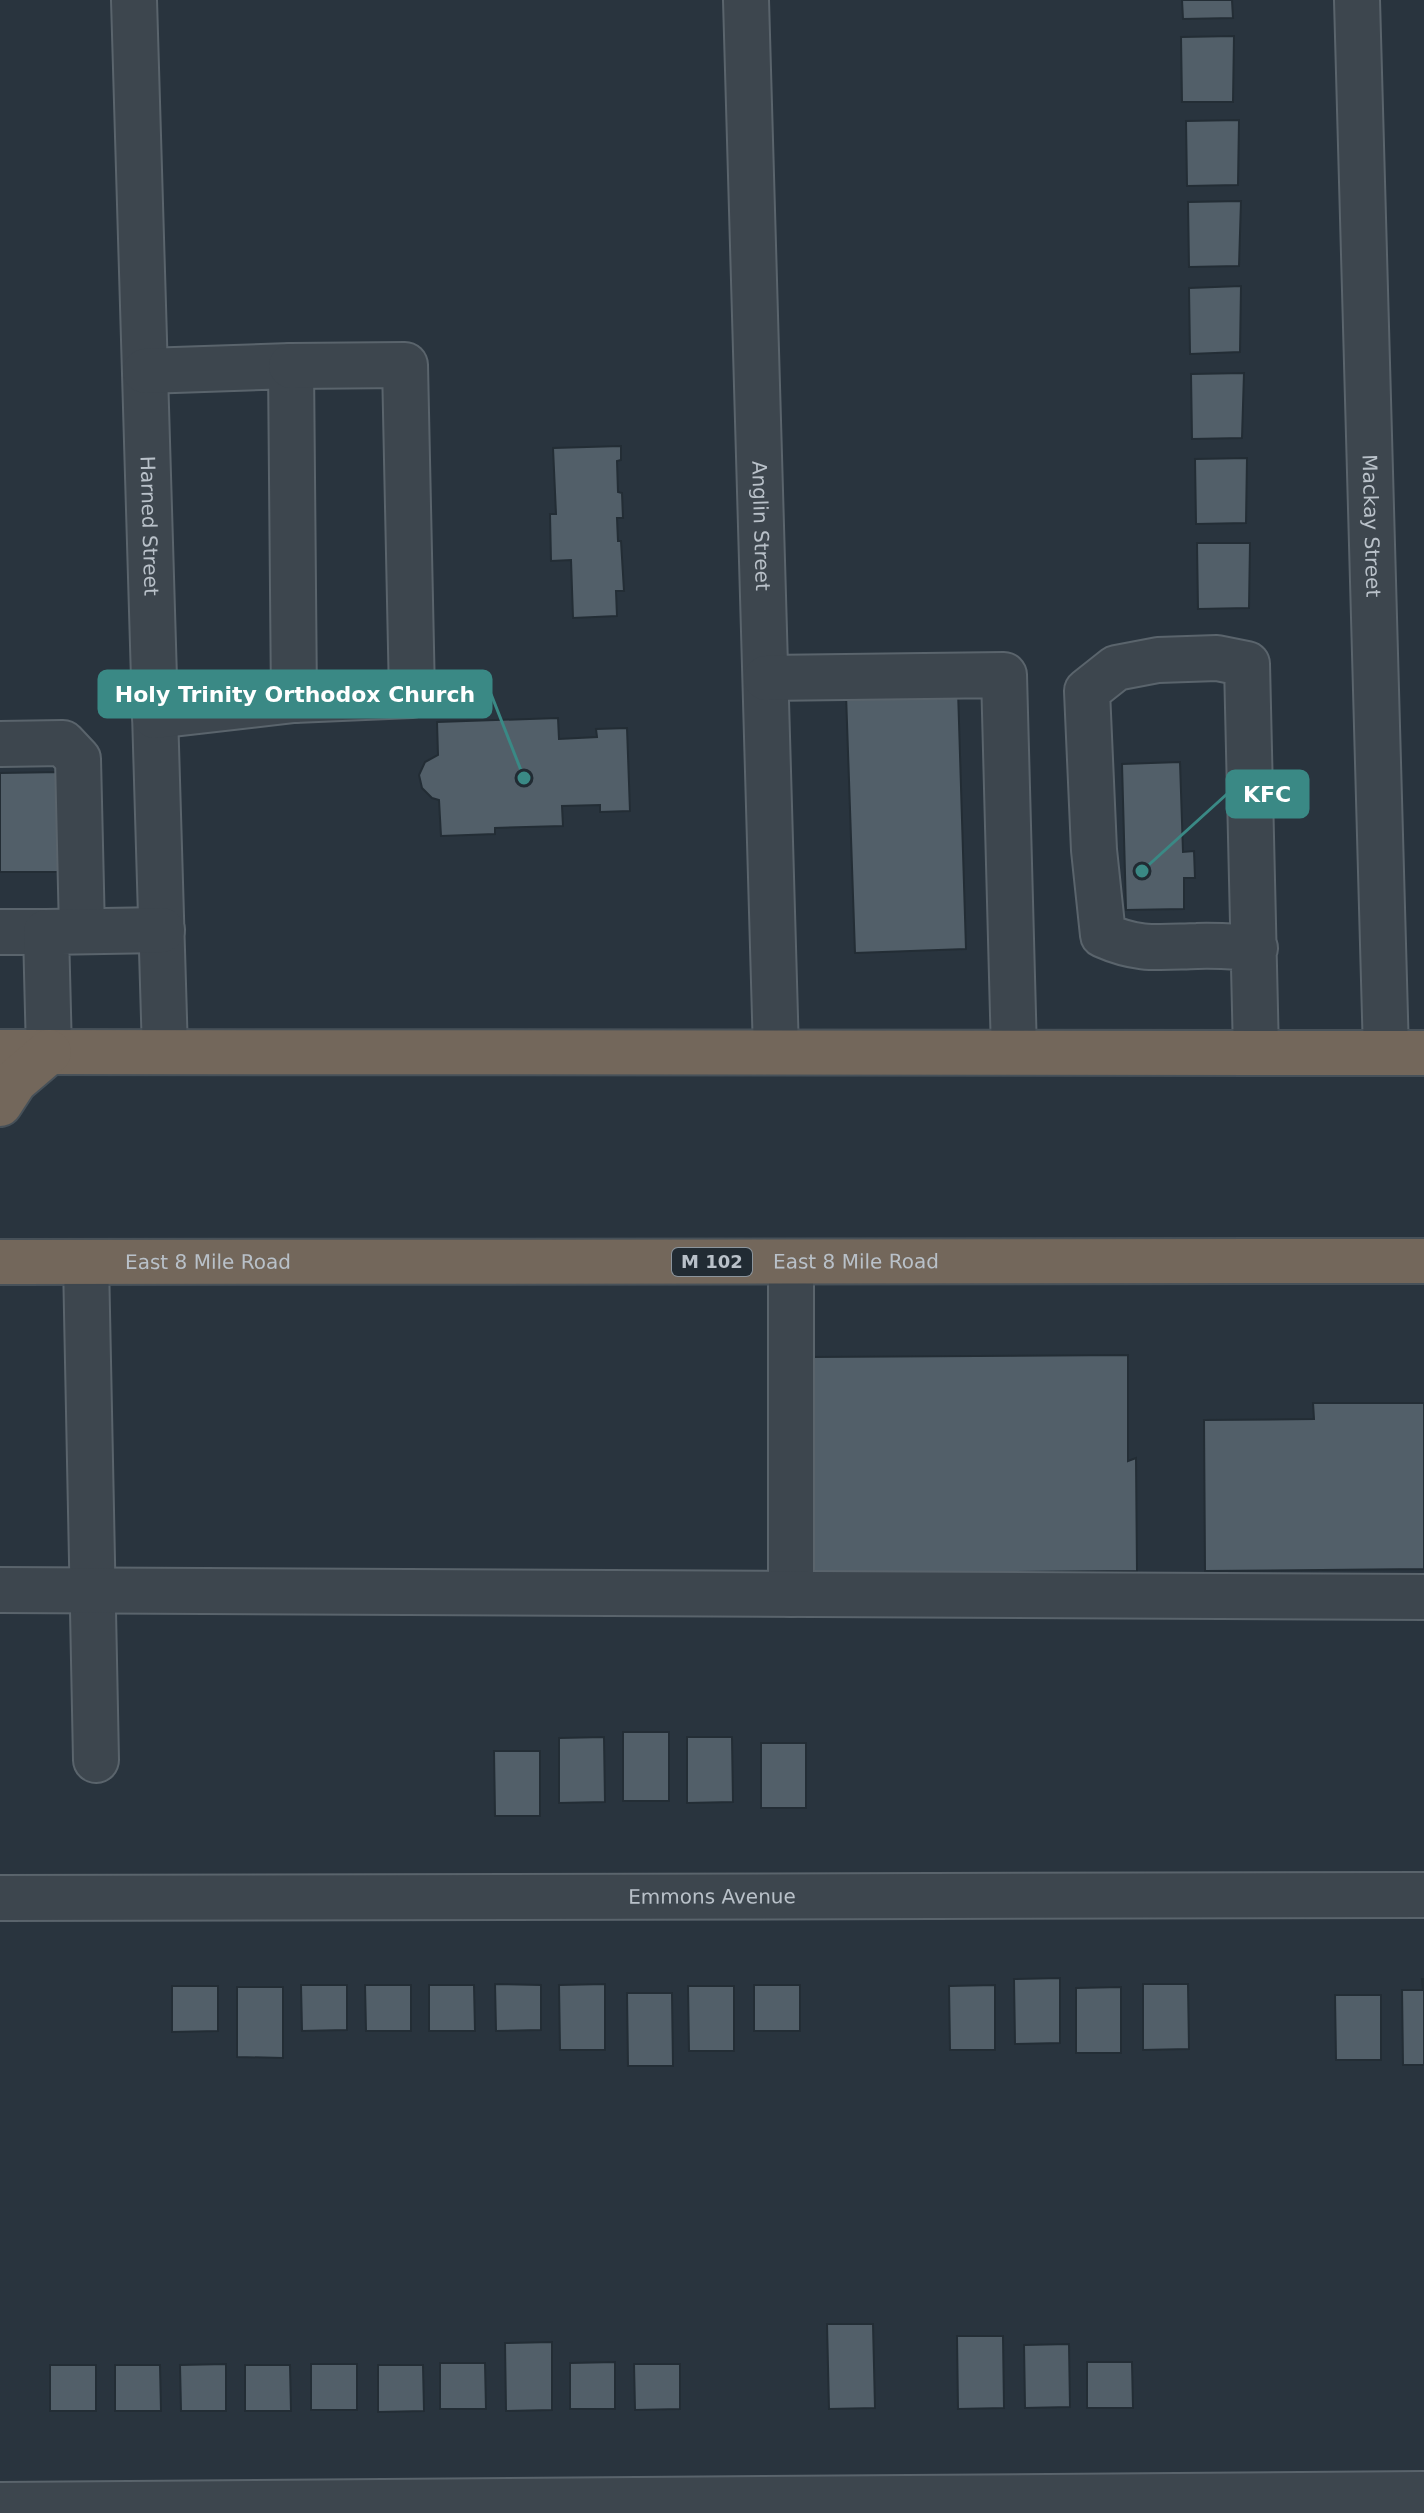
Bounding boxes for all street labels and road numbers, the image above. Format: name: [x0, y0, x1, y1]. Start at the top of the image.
street label: Mackay Street: [1358, 454, 1385, 598]
street label: Harned Street: [135, 455, 164, 596]
street label: Anglin Street: [747, 460, 775, 591]
road number: M 102: [672, 1248, 752, 1276]
street label: East 8 Mile Road: [773, 1249, 939, 1273]
street label: East 8 Mile Road: [125, 1250, 291, 1274]
street label: Emmons Avenue: [628, 1884, 796, 1909]

